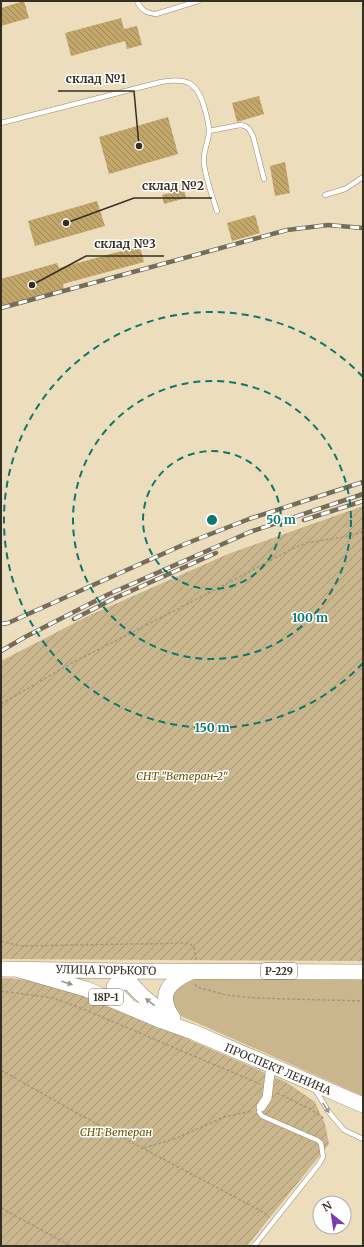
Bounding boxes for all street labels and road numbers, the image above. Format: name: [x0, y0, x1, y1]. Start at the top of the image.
street label: УЛИЦА ГОРЬКОГО: [55, 962, 156, 978]
road number: Р-229: [261, 963, 297, 979]
road number: 18Р-1: [89, 989, 123, 1005]
street label: ПРОСПЕКТ ЛЕНИНА: [223, 1040, 334, 1098]

